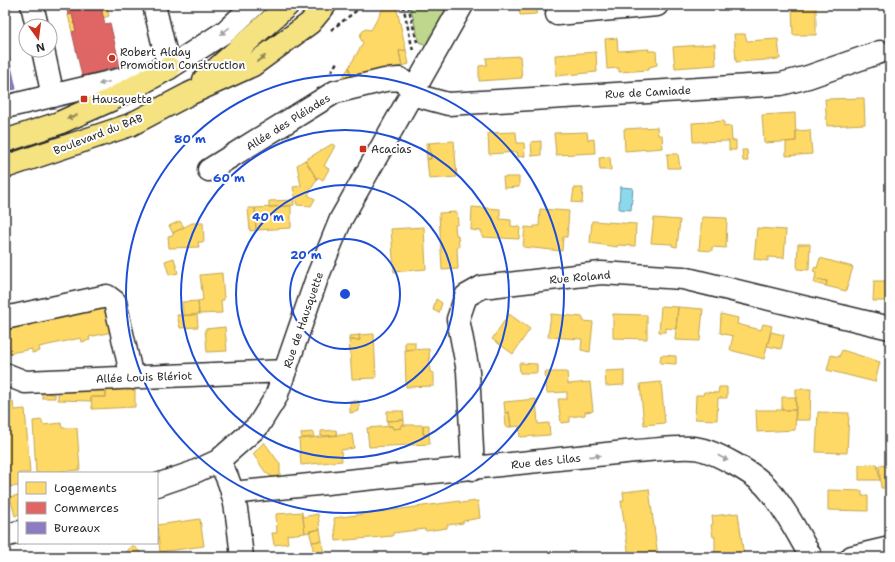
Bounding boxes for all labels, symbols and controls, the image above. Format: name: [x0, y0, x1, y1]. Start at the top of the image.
north arrow: [18, 18, 58, 58]
one-way arrow: [219, 27, 230, 36]
text: N: [34, 39, 46, 56]
place label: Robert Alday Promotion Construction: [120, 45, 245, 73]
marker: Robert Alday Promotion Construction: [107, 53, 117, 63]
one-way arrow: [256, 55, 267, 63]
one-way arrow: [98, 81, 110, 87]
street label: Rue de Camiade: [605, 83, 691, 102]
street label: Allée des Pléiades: [243, 90, 333, 154]
place label: Hausquette: [92, 92, 152, 107]
marker: Hausquette: [79, 94, 89, 104]
street label: Boulevard du BAB: [51, 110, 145, 158]
one-way arrow: [67, 114, 78, 120]
text: 80 m: [174, 131, 206, 147]
place label: Acacias: [371, 142, 412, 157]
marker: Acacias: [358, 144, 368, 154]
text: 60 m: [213, 170, 245, 186]
text: 40 m: [252, 209, 284, 225]
text: 20 m: [290, 247, 322, 263]
street label: Rue Roland: [549, 267, 611, 288]
street label: Rue de Hausquette: [280, 270, 327, 370]
centre of rings: [338, 287, 352, 301]
street label: Allée Louis Blériot: [96, 368, 193, 387]
street label: Rue des Lilas: [510, 450, 582, 473]
one-way arrow: [589, 452, 601, 459]
one-way arrow: [717, 455, 729, 461]
legend: [18, 472, 158, 544]
text: Logements: [54, 480, 117, 496]
text: Commerces: [54, 500, 119, 516]
text: Bureaux: [54, 520, 100, 536]

